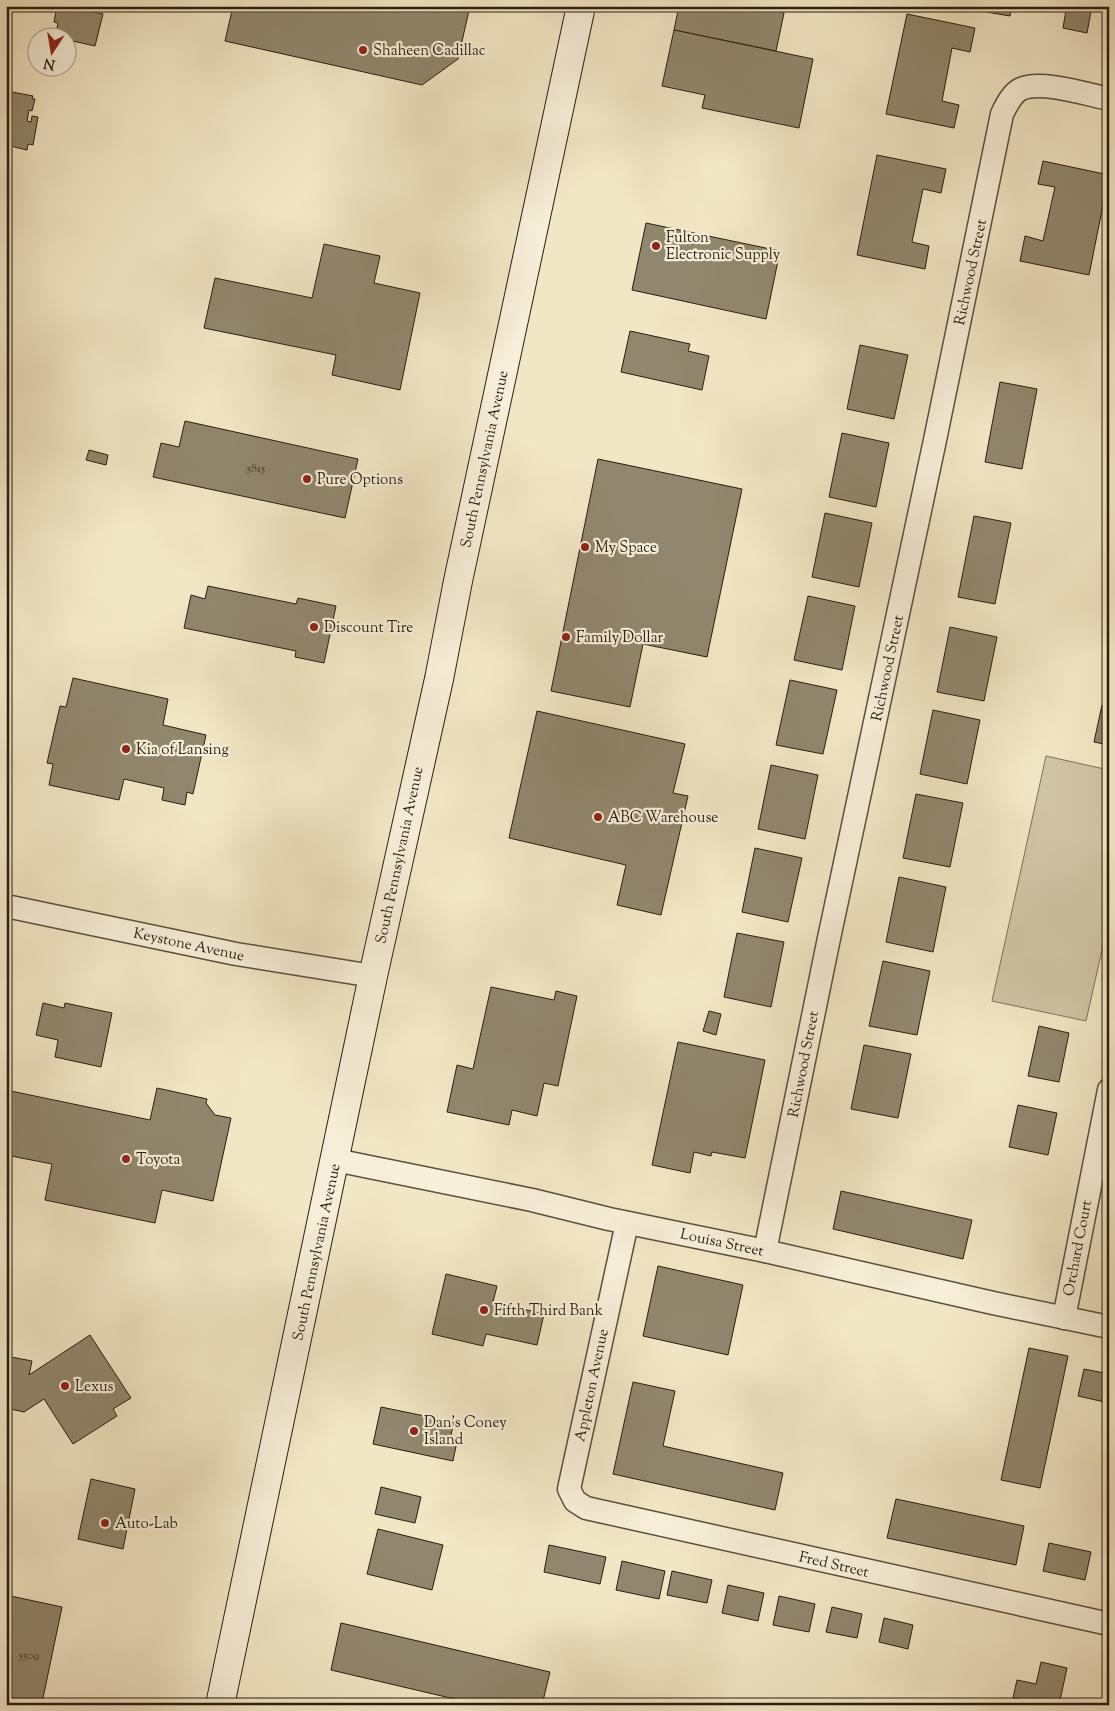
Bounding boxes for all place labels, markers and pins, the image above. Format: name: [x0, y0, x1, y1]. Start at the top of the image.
place label: Shaheen Cadillac: [373, 41, 486, 62]
marker: Shaheen Cadillac: [357, 44, 369, 56]
place label: Fulton Electronic Supply: [666, 228, 781, 266]
marker: Fulton Electronic Supply: [650, 240, 662, 252]
place label: Pure Options: [317, 470, 403, 491]
marker: Pure Options: [301, 473, 313, 485]
place label: My Space: [595, 538, 657, 559]
marker: My Space: [579, 541, 591, 553]
place label: Discount Tire: [324, 618, 413, 639]
marker: Discount Tire: [308, 621, 320, 633]
place label: Family Dollar: [576, 628, 663, 649]
marker: Family Dollar: [560, 631, 572, 643]
place label: Kia of Lansing: [136, 740, 229, 761]
marker: Kia of Lansing: [120, 743, 132, 755]
place label: ABC Warehouse: [608, 808, 718, 829]
marker: ABC Warehouse: [592, 811, 604, 823]
place label: Toyota: [136, 1150, 180, 1171]
marker: Toyota: [120, 1153, 132, 1165]
place label: Fifth Third Bank: [494, 1301, 603, 1322]
marker: Fifth Third Bank: [478, 1304, 490, 1316]
place label: Lexus: [75, 1377, 114, 1398]
marker: Lexus: [59, 1380, 71, 1392]
place label: Dan's Coney Island: [424, 1413, 507, 1451]
marker: Dan's Coney Island: [408, 1425, 420, 1437]
place label: Auto-Lab: [115, 1514, 178, 1535]
marker: Auto-Lab: [99, 1517, 111, 1529]

